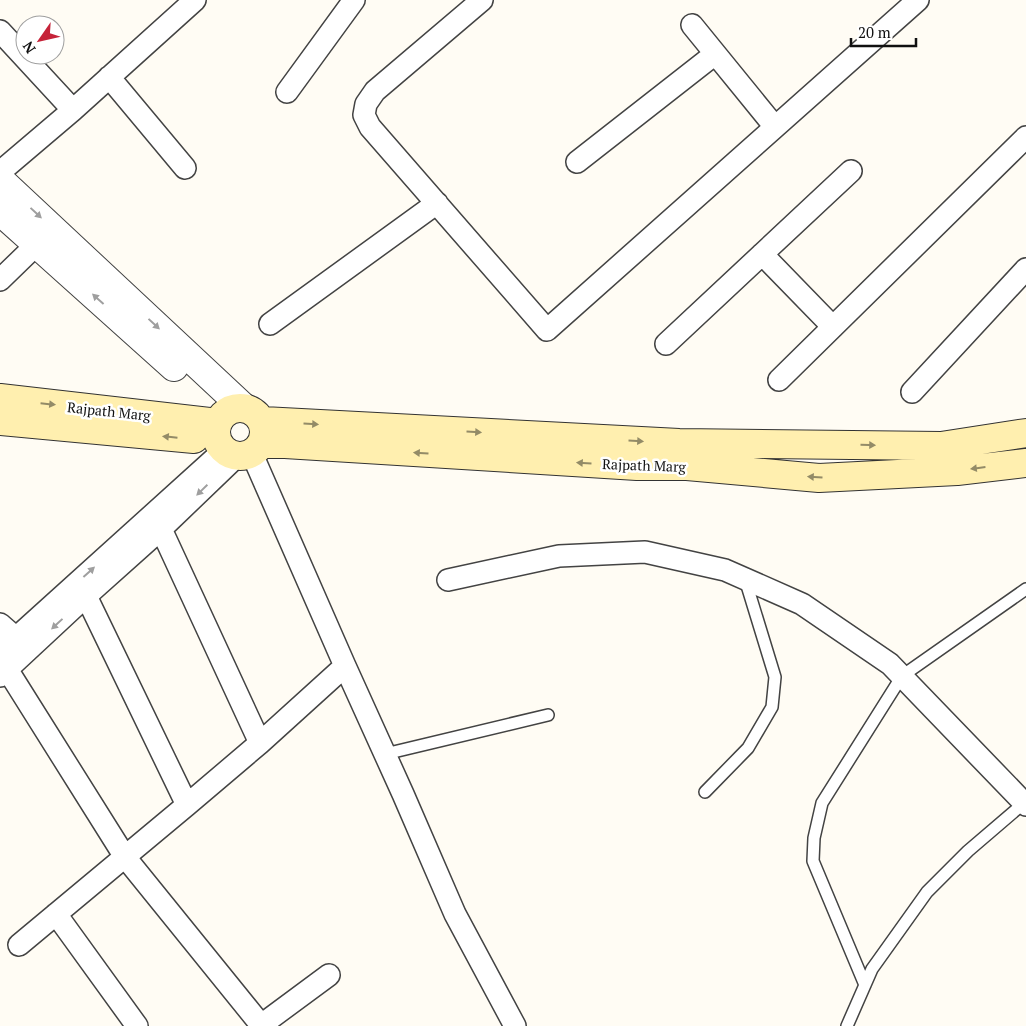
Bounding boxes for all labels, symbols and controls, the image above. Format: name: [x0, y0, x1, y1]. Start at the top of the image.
north arrow: [15, 15, 65, 65]
scale bar: [851, 15, 916, 47]
text: 20 m: [858, 22, 891, 42]
text: N: [18, 38, 40, 57]
one-way arrow: [29, 207, 41, 219]
one-way arrow: [92, 293, 104, 305]
one-way arrow: [148, 318, 160, 330]
street label: Rajpath Marg: [66, 397, 152, 425]
one-way arrow: [41, 400, 57, 408]
one-way arrow: [303, 420, 319, 428]
one-way arrow: [466, 429, 482, 437]
one-way arrow: [161, 433, 177, 441]
one-way arrow: [628, 437, 644, 445]
one-way arrow: [860, 441, 876, 449]
one-way arrow: [413, 448, 429, 456]
street label: Rajpath Marg: [602, 454, 687, 476]
one-way arrow: [575, 459, 591, 467]
one-way arrow: [969, 464, 985, 472]
one-way arrow: [807, 473, 823, 481]
one-way arrow: [197, 484, 209, 496]
one-way arrow: [82, 566, 94, 578]
one-way arrow: [51, 618, 63, 630]

